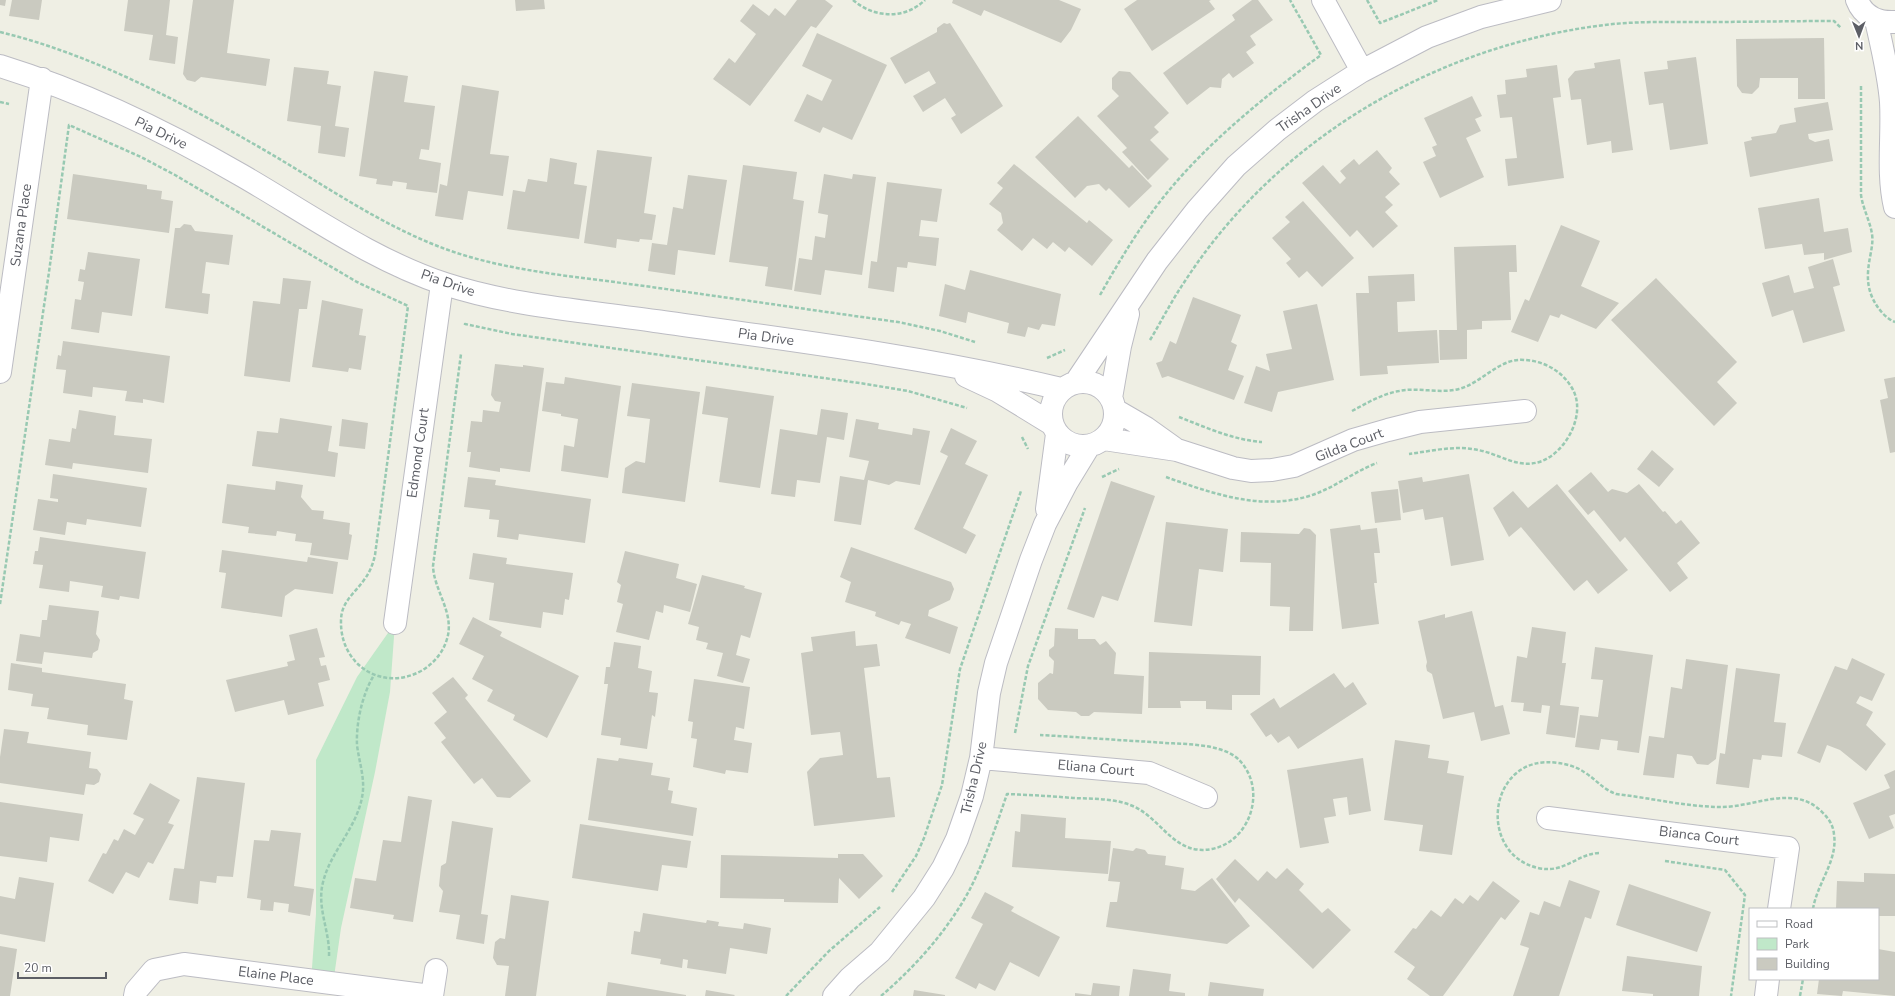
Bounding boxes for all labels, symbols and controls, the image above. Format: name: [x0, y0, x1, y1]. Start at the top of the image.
north arrow: [1839, 16, 1879, 56]
text: N: [1855, 38, 1863, 53]
street label: Trisha Drive: [1273, 79, 1345, 137]
street label: Pia Drive: [132, 112, 190, 154]
street label: Suzana Place: [6, 182, 36, 268]
street label: Pia Drive: [418, 265, 478, 301]
street label: Pia Drive: [737, 324, 795, 350]
street label: Edmond Court: [402, 407, 434, 499]
street label: Gilda Court: [1312, 423, 1386, 467]
street label: Trisha Drive: [956, 740, 992, 816]
street label: Eliana Court: [1057, 755, 1135, 781]
street label: Bianca Court: [1658, 822, 1740, 850]
legend: [1749, 908, 1879, 980]
text: Road: [1785, 916, 1813, 932]
text: Park: [1785, 936, 1810, 952]
scale bar: [18, 954, 106, 980]
text: Building: [1785, 956, 1830, 972]
text: 20 m: [24, 960, 52, 976]
street label: Elaine Place: [237, 962, 315, 990]

